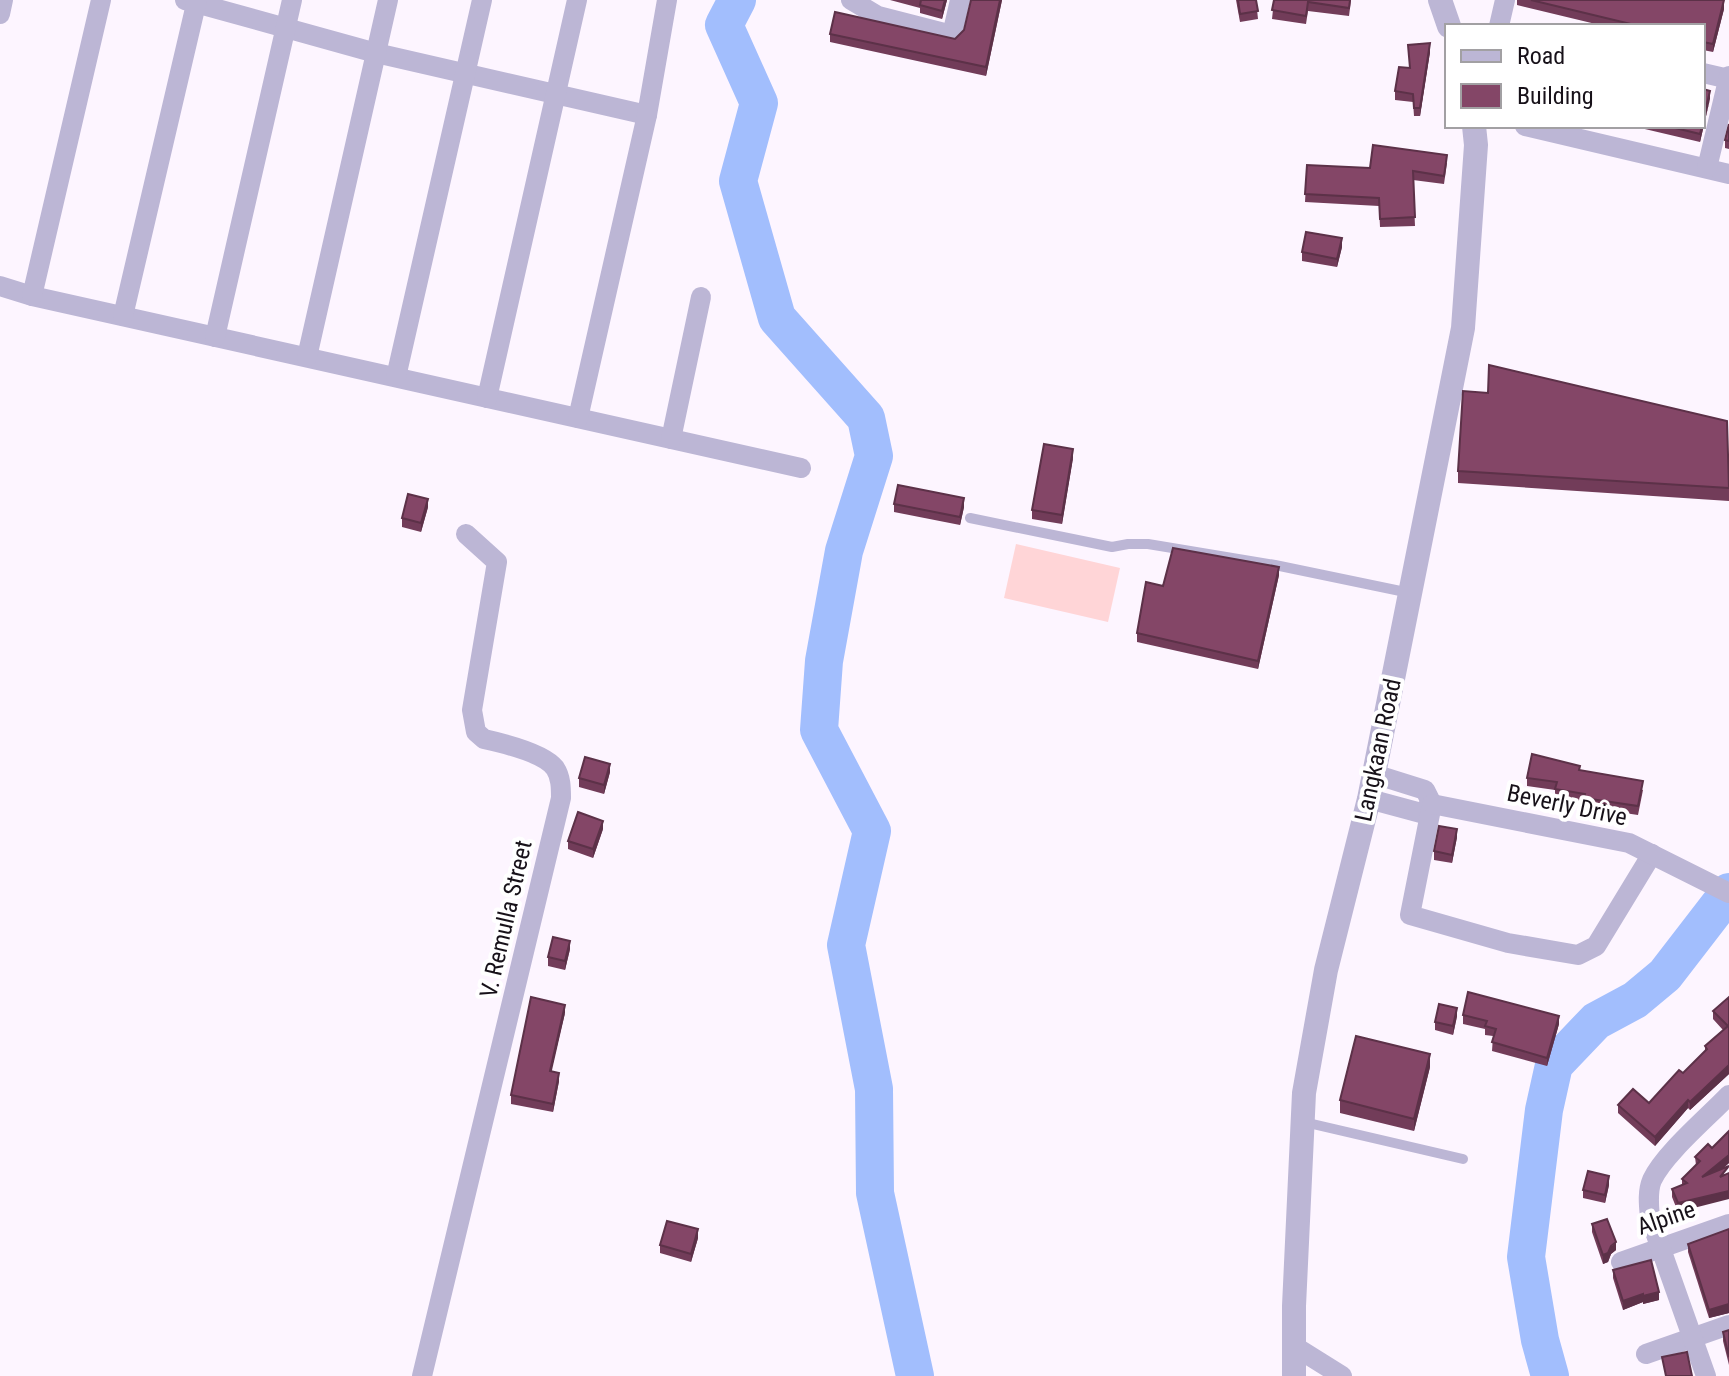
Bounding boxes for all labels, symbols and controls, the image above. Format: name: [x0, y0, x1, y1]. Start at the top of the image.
legend: [1445, 24, 1705, 128]
text: Road: [1517, 42, 1565, 70]
text: Building: [1517, 82, 1594, 110]
street label: Langkaan Road: [1349, 676, 1407, 824]
street label: Beverly Drive: [1505, 779, 1629, 831]
street label: V. Remulla Street: [474, 838, 538, 1000]
street label: Alpine: [1633, 1195, 1699, 1241]

